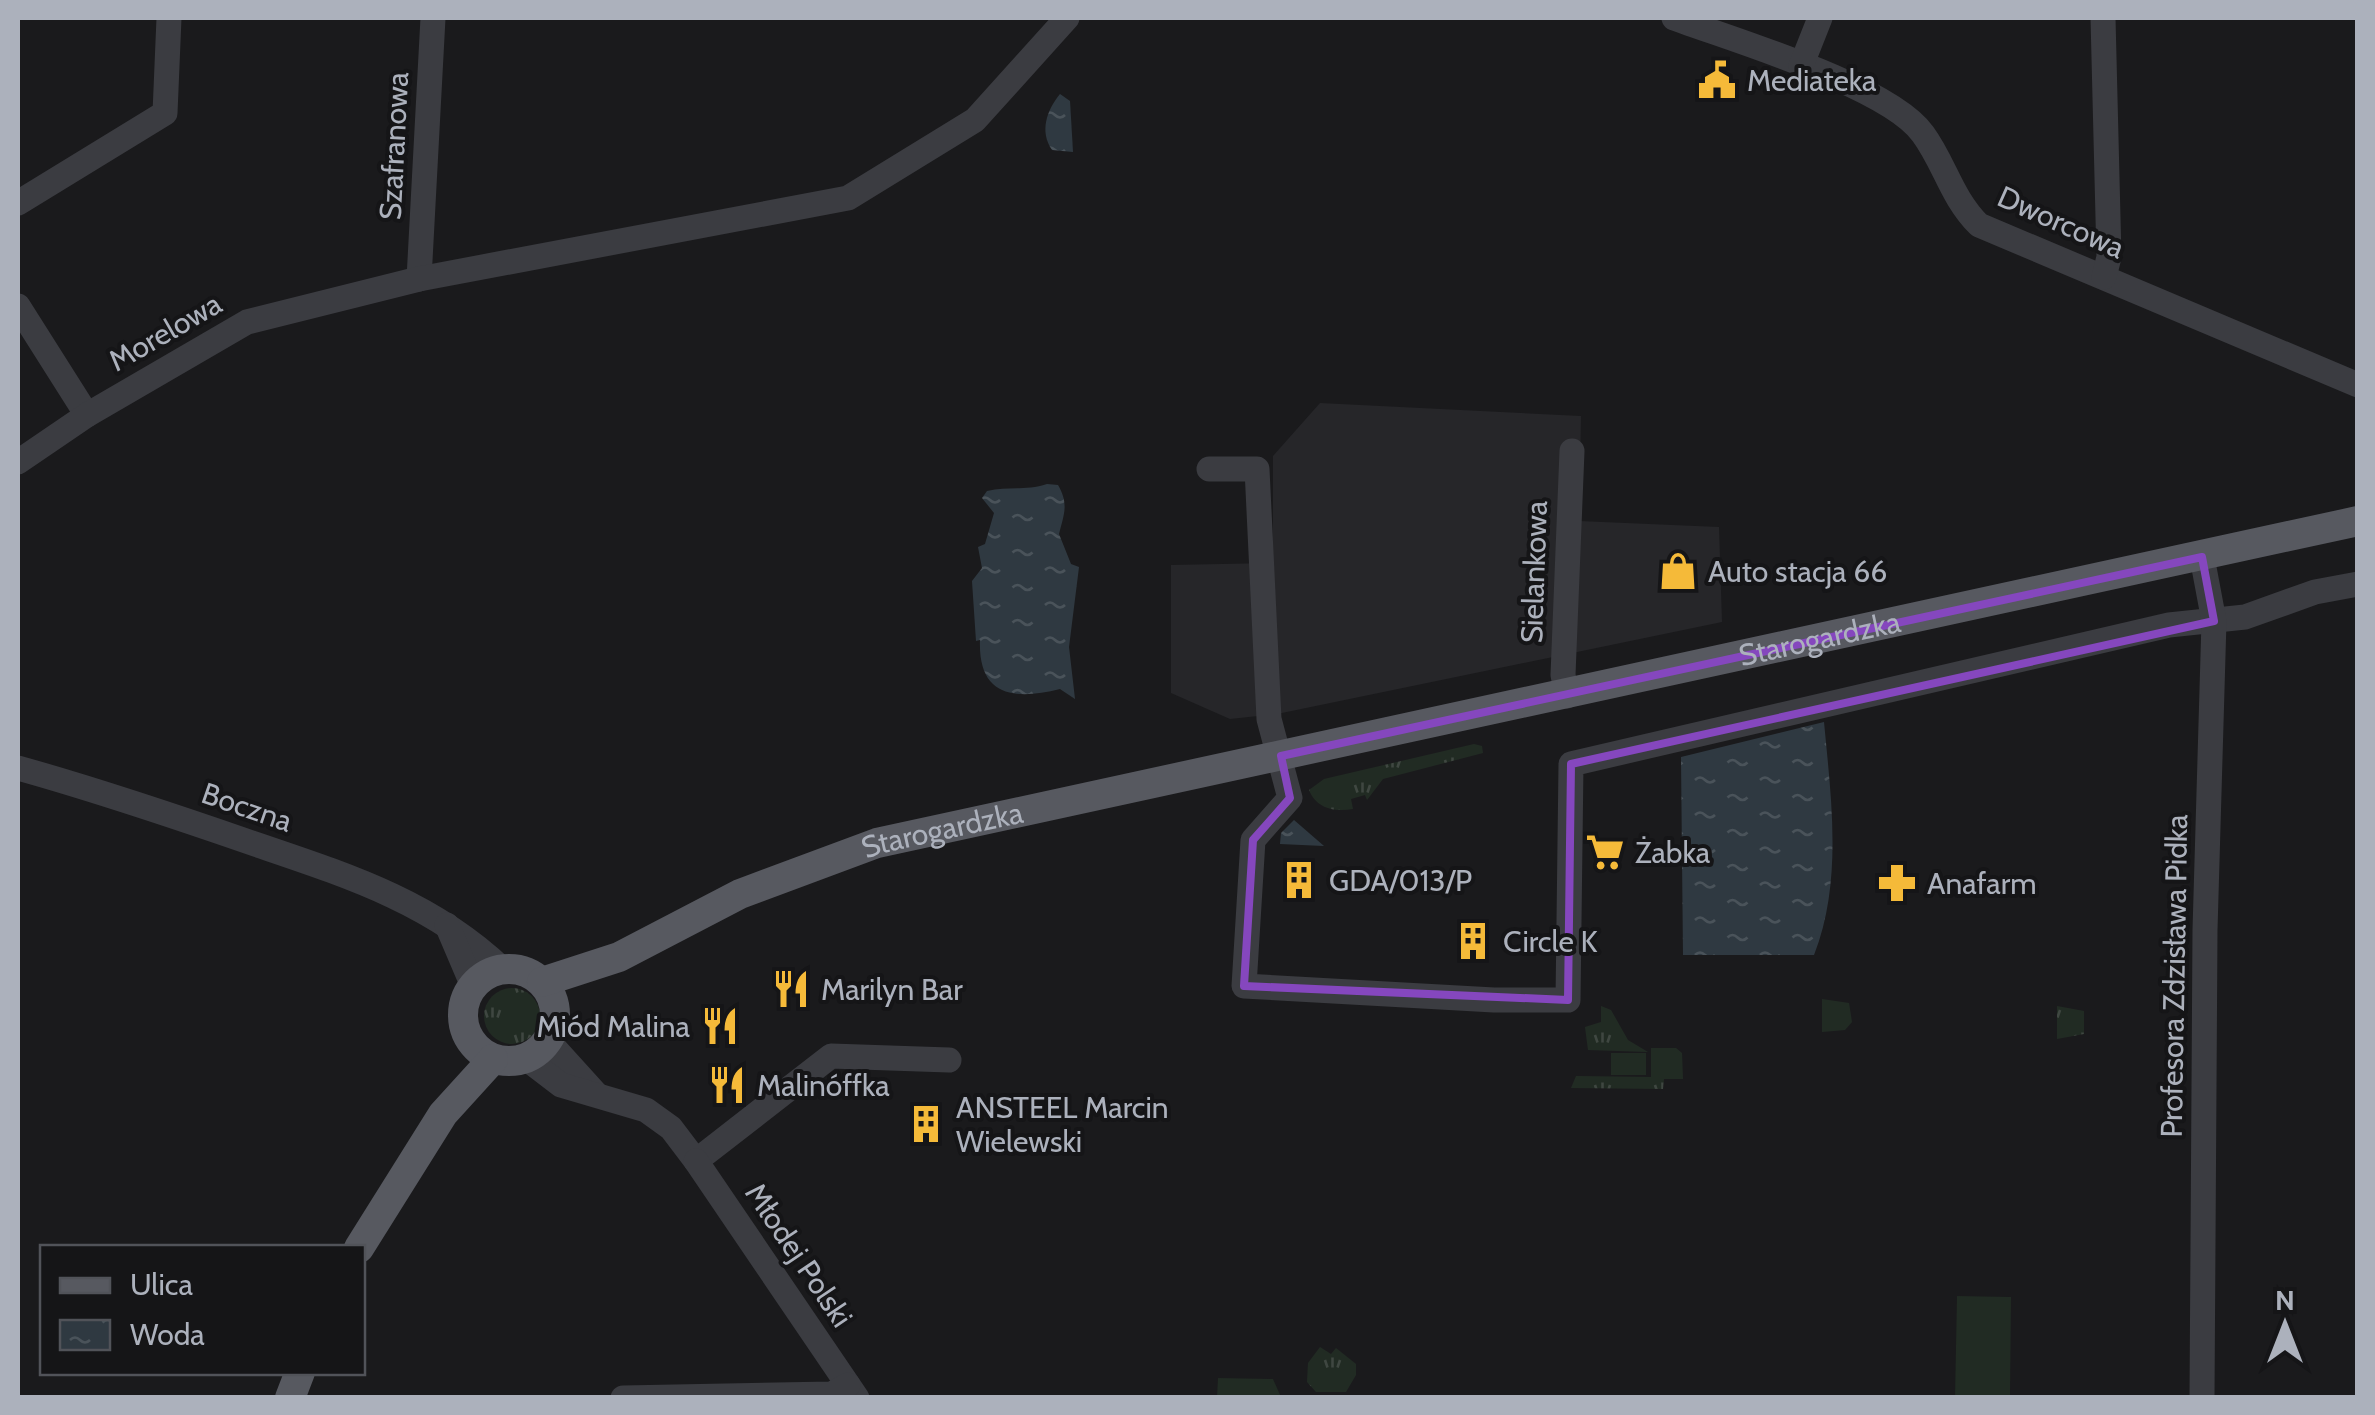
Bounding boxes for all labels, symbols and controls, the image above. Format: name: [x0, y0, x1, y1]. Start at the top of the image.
public building icon: Mediateka: [1696, 59, 1738, 101]
place label: Mediateka: [1747, 62, 1877, 99]
street label: Szafranowa: [372, 70, 416, 221]
street label: Dworcowa: [1992, 178, 2131, 267]
street label: Morelowa: [102, 285, 229, 379]
street label: Sielankowa: [1513, 500, 1555, 644]
shop icon: Auto stacja 66: [1657, 550, 1699, 592]
place label: Auto stacja 66: [1708, 553, 1887, 590]
street label: Starogardzka: [1735, 602, 1904, 674]
street label: Boczna: [197, 774, 298, 840]
street label: Starogardzka: [856, 793, 1027, 866]
street label: Profesora Zdzisława Pidka: [2153, 813, 2195, 1138]
supermarket icon: Żabka: [1584, 831, 1626, 873]
place label: Żabka: [1635, 834, 1711, 871]
building icon: GDA/013/P: [1278, 859, 1320, 901]
place label: GDA/013/P: [1329, 862, 1472, 899]
pharmacy icon: Anafarm: [1876, 862, 1918, 904]
place label: Anafarm: [1927, 865, 2036, 902]
building icon: Circle K: [1452, 920, 1494, 962]
place label: Circle K: [1503, 923, 1598, 960]
restaurant icon: Marilyn Bar: [770, 968, 812, 1010]
place label: Marilyn Bar: [821, 971, 963, 1008]
restaurant icon: Miód Malina: [699, 1005, 741, 1047]
place label: Miód Malina: [536, 1008, 691, 1045]
restaurant icon: Malinóffka: [706, 1064, 748, 1106]
place label: Malinóffka: [757, 1067, 890, 1104]
place label: ANSTEEL Marcin Wielewski: [956, 1089, 1169, 1160]
building icon: ANSTEEL Marcin Wielewski: [905, 1103, 947, 1145]
street label: Młodej Polski: [737, 1176, 861, 1334]
legend: [40, 1245, 365, 1375]
text: Ulica: [130, 1266, 193, 1303]
north arrow: [2235, 1275, 2335, 1375]
text: N: [2275, 1283, 2295, 1317]
text: Woda: [130, 1316, 205, 1353]

